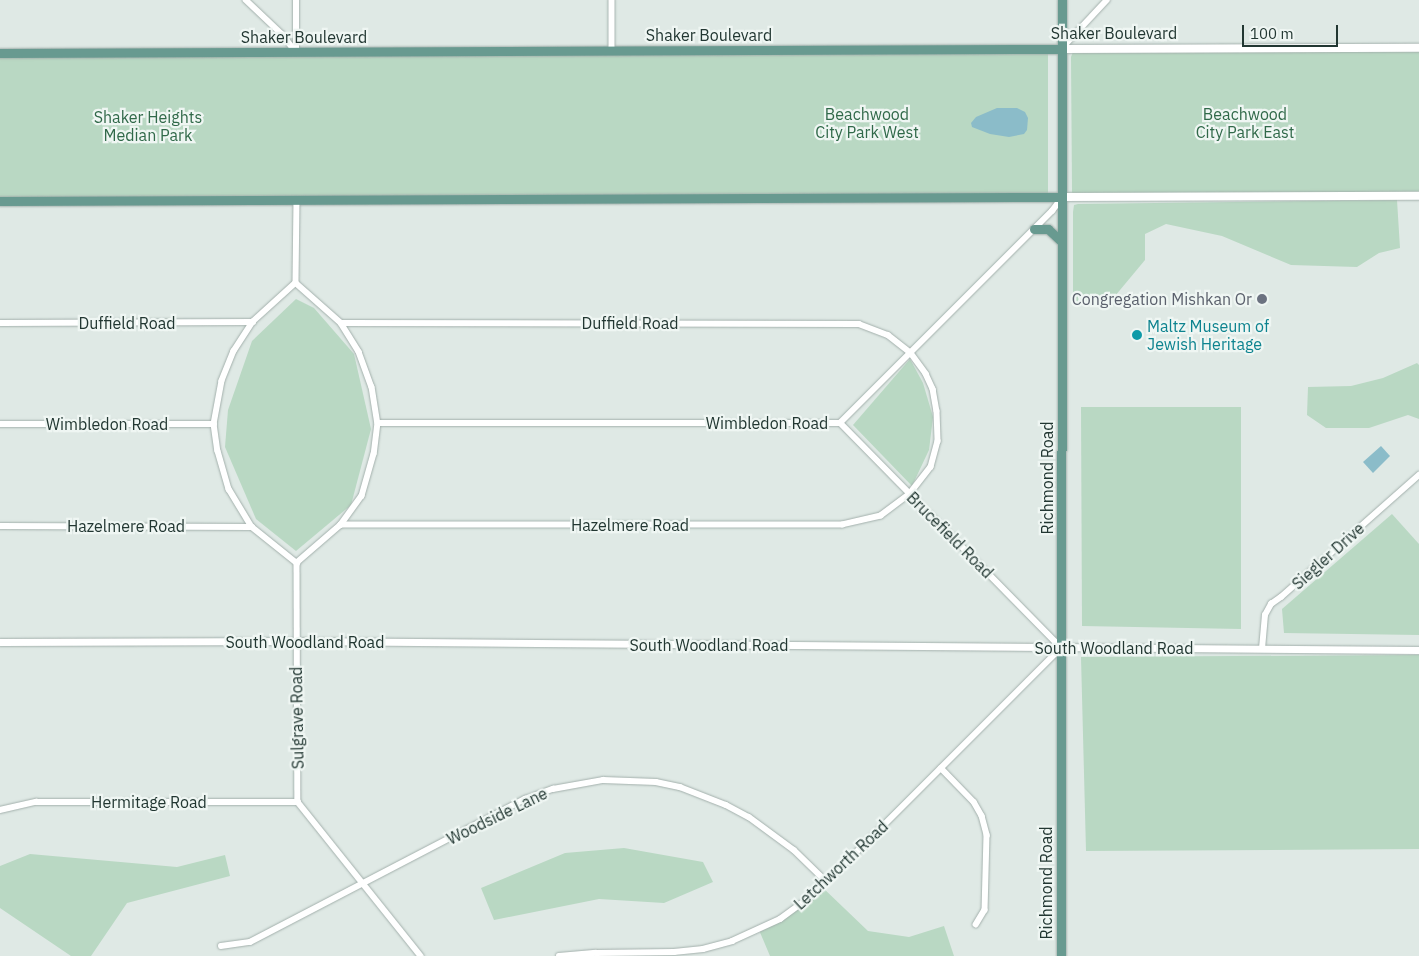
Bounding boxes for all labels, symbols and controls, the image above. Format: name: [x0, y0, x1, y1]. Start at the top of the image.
scale bar: [1244, 15, 1340, 47]
street label: Shaker Boulevard: [1051, 23, 1177, 43]
text: 100 m: [1250, 24, 1294, 43]
street label: Shaker Boulevard: [646, 25, 772, 45]
street label: Shaker Boulevard: [241, 27, 367, 47]
park label: Beachwood City Park West: [815, 104, 919, 142]
park label: Beachwood City Park East: [1196, 104, 1294, 142]
park label: Shaker Heights Median Park: [94, 107, 202, 145]
place label: Congregation Mishkan Or: [1072, 289, 1252, 309]
marker: Congregation Mishkan Or: [1256, 293, 1268, 305]
street label: Duffield Road: [78, 313, 176, 333]
street label: Duffield Road: [581, 313, 679, 333]
place label: Maltz Museum of Jewish Heritage: [1147, 316, 1269, 354]
marker: Maltz Museum of Jewish Heritage: [1131, 329, 1143, 341]
street label: Wimbledon Road: [706, 413, 828, 433]
street label: Wimbledon Road: [46, 414, 168, 434]
street label: Richmond Road: [1037, 421, 1057, 535]
street label: Brucefield Road: [903, 488, 997, 582]
street label: Hazelmere Road: [571, 515, 689, 535]
street label: Hazelmere Road: [67, 516, 185, 536]
street label: Siegler Drive: [1288, 519, 1368, 593]
street label: South Woodland Road: [226, 632, 384, 652]
street label: South Woodland Road: [630, 635, 788, 655]
street label: South Woodland Road: [1035, 638, 1193, 658]
street label: Sulgrave Road: [287, 667, 307, 769]
street label: Woodside Lane: [444, 783, 550, 849]
street label: Hermitage Road: [91, 792, 207, 812]
street label: Letchworth Road: [790, 817, 892, 913]
street label: Richmond Road: [1036, 826, 1056, 940]

